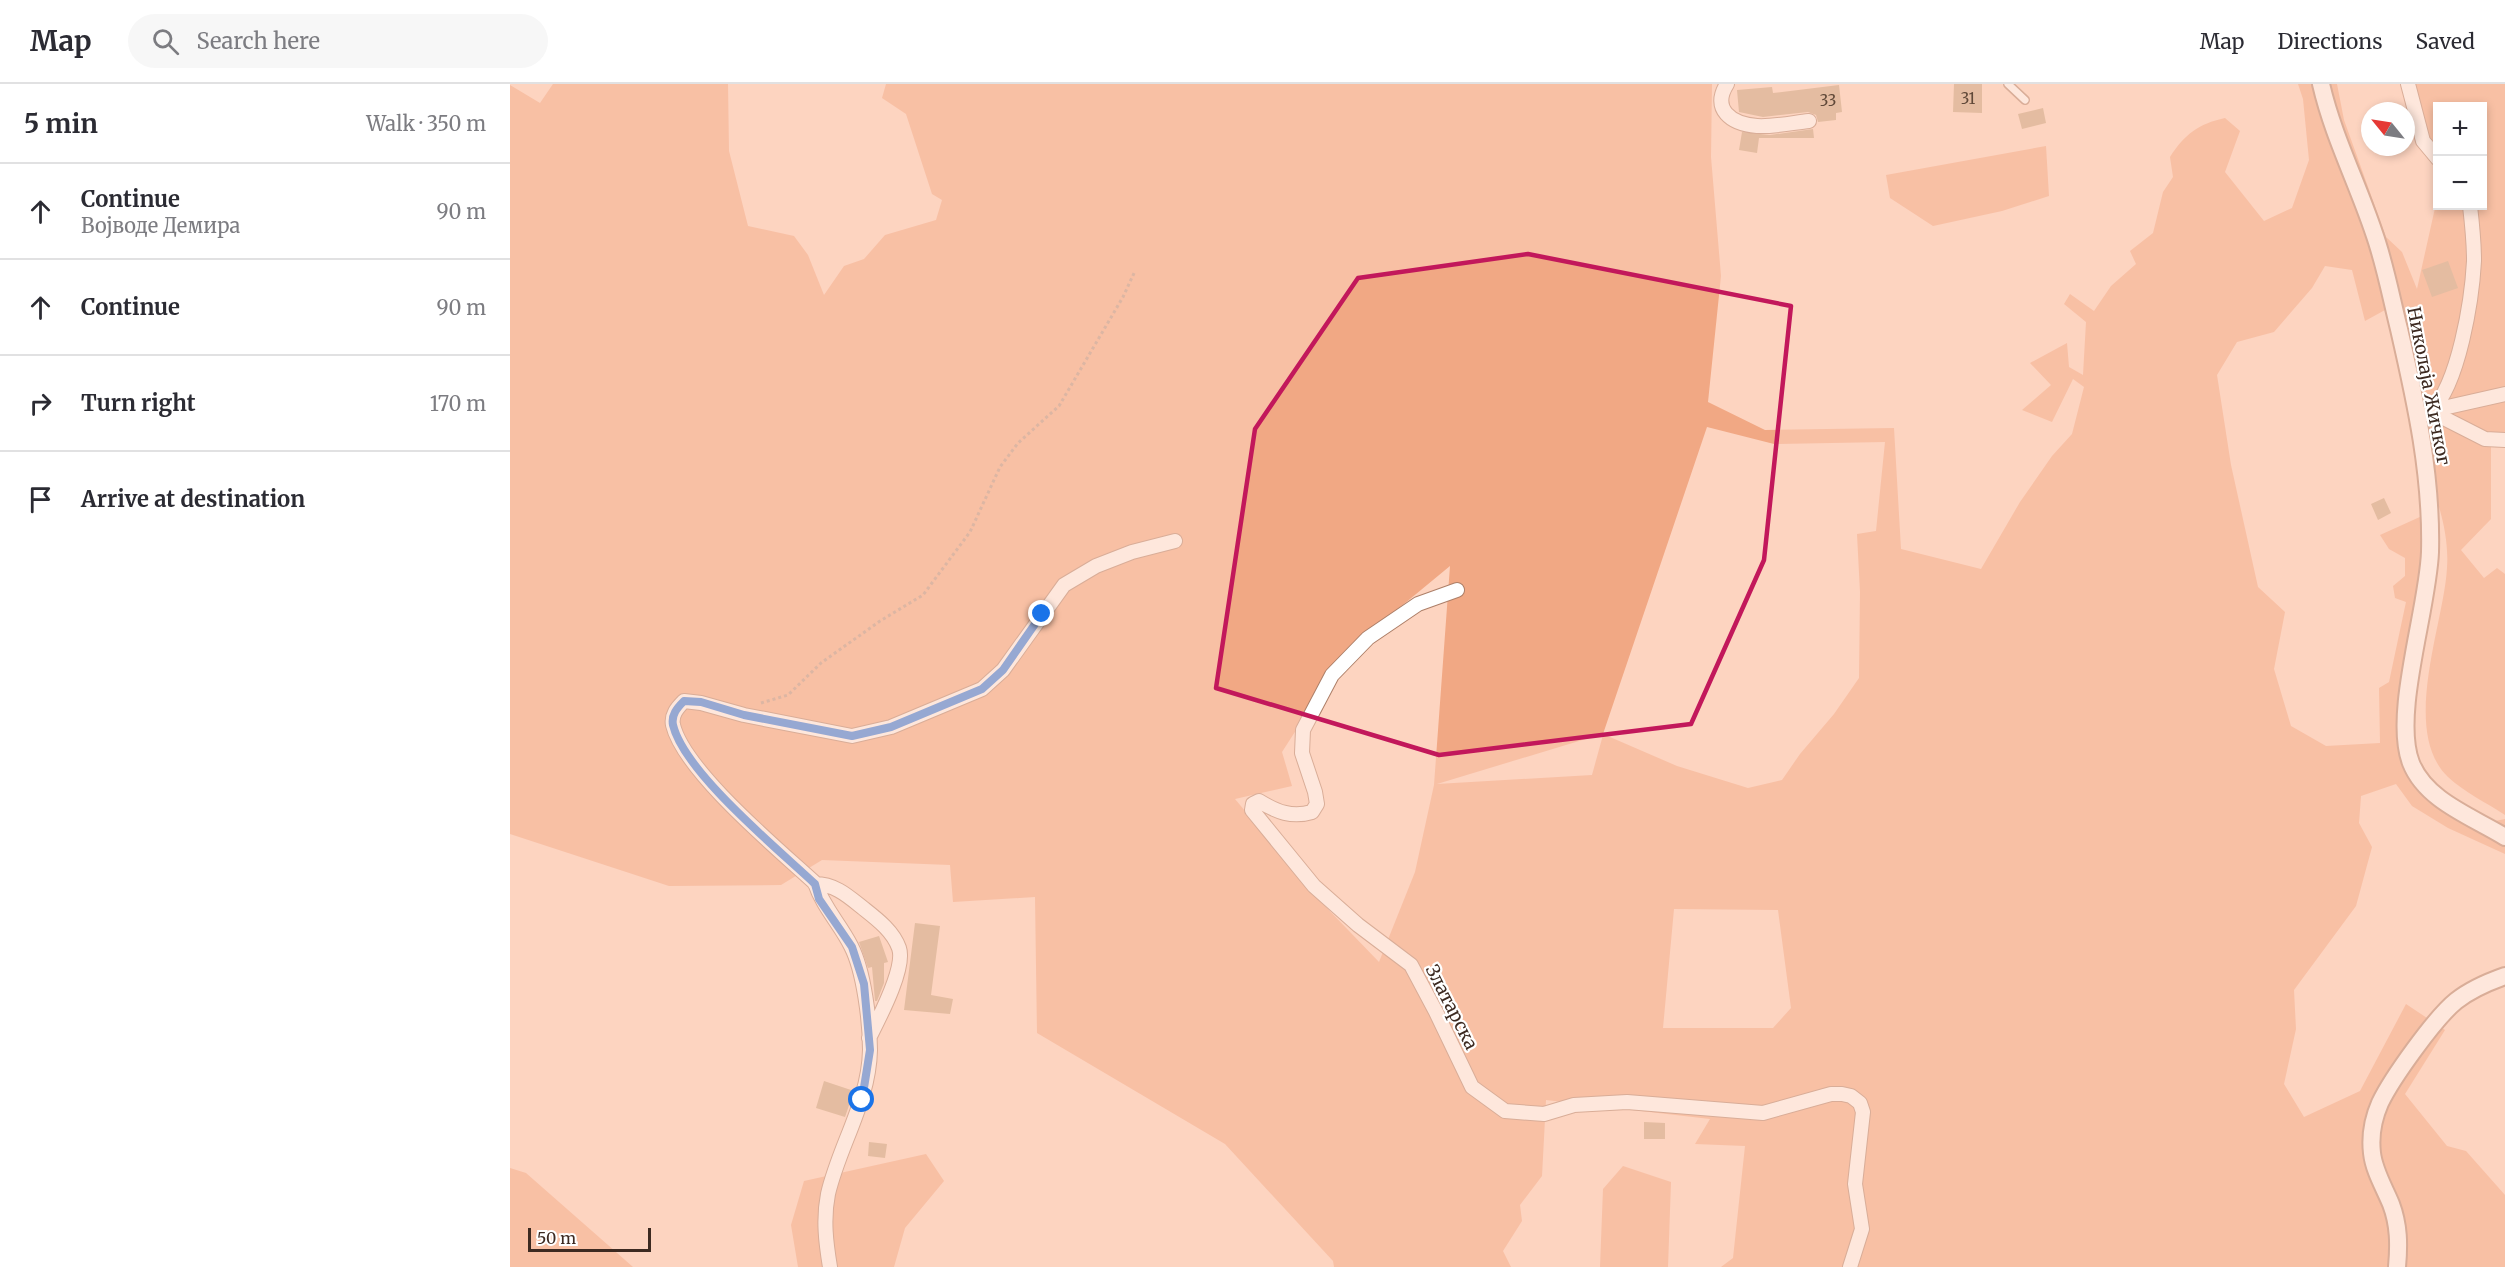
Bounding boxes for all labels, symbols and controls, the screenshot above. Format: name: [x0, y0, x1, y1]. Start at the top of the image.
search box: [128, 14, 548, 68]
text: Map: [30, 23, 92, 59]
icon: search: [149, 25, 182, 58]
text: Search here: [197, 27, 320, 55]
text: Map: [2200, 28, 2244, 55]
text: Directions: [2277, 28, 2382, 55]
text: Saved: [2415, 28, 2475, 55]
house number: 31: [1961, 89, 1976, 108]
house number: 33: [1820, 91, 1836, 110]
north arrow: [2361, 102, 2415, 156]
map controls: [2433, 102, 2487, 210]
button: +: [2433, 102, 2487, 156]
text: 5 min: [24, 107, 98, 140]
text: Walk · 350 m: [366, 111, 486, 136]
button: −: [2433, 156, 2487, 210]
text: Continue: [81, 185, 180, 213]
icon: ahead: [24, 195, 57, 228]
text: 90 m: [436, 199, 486, 224]
text: Војводе Демира: [81, 213, 240, 238]
icon: ahead: [24, 291, 57, 324]
text: Continue: [81, 293, 180, 321]
text: 90 m: [436, 295, 486, 320]
street label: Николаја Жичког: [2402, 305, 2456, 467]
icon: right: [24, 387, 57, 420]
text: Turn right: [81, 389, 195, 417]
text: 170 m: [430, 391, 486, 416]
icon: arrive: [24, 483, 57, 516]
text: Arrive at destination: [81, 485, 305, 513]
route end: [1028, 600, 1054, 626]
street label: Златарска: [1421, 961, 1483, 1054]
route start: [848, 1086, 874, 1112]
scale bar: [528, 1225, 651, 1252]
text: 50 m: [537, 1228, 576, 1248]

